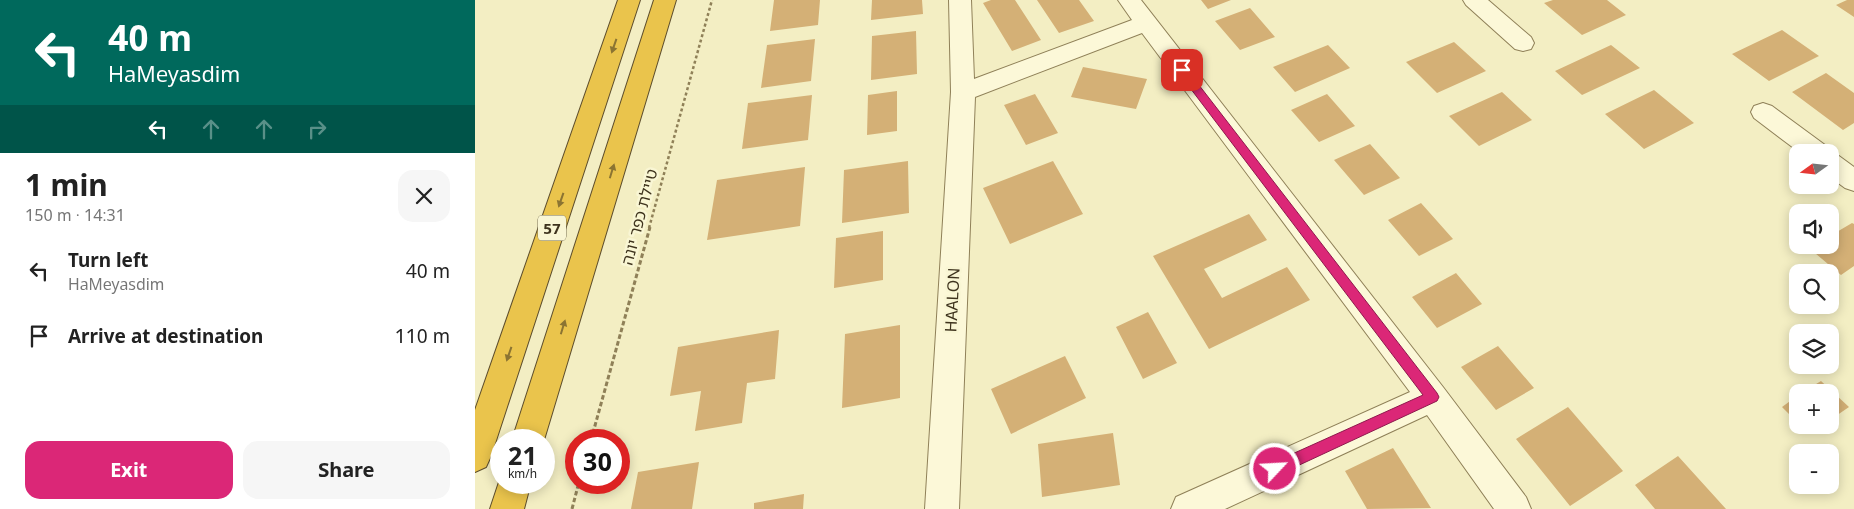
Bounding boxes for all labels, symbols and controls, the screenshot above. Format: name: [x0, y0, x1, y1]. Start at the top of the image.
text: 40 m: [108, 14, 192, 61]
icon: left: [25, 20, 90, 85]
one-way arrow: [609, 39, 617, 54]
pin: [1161, 49, 1203, 91]
icon: arrive: [1168, 56, 1196, 84]
text: HaMeyasdim: [108, 59, 240, 88]
icon: left: [144, 115, 172, 143]
icon: ahead: [197, 115, 225, 143]
icon: ahead: [250, 115, 278, 143]
icon: right: [303, 115, 331, 143]
north arrow: [1789, 144, 1839, 194]
map controls: [1789, 144, 1839, 494]
text: 1 min: [25, 164, 108, 205]
one-way arrow: [608, 164, 616, 179]
street label: טיילת כפר יונה: [616, 166, 662, 268]
button: close: [398, 170, 450, 222]
one-way arrow: [557, 193, 565, 208]
text: 150 m · 14:31: [25, 204, 125, 226]
button: sound: [1789, 204, 1839, 254]
road number: 57: [538, 216, 566, 240]
text: Turn left: [68, 247, 148, 273]
icon: left: [25, 257, 53, 285]
text: 40 m: [406, 258, 450, 284]
button: search: [1789, 264, 1839, 314]
street label: HAALON: [939, 267, 965, 333]
text: HaMeyasdim: [68, 273, 164, 295]
one-way arrow: [560, 319, 568, 334]
icon: arrive: [25, 322, 53, 350]
text: Arrive at destination: [68, 323, 263, 349]
text: 110 m: [395, 323, 450, 349]
button: layers: [1789, 324, 1839, 374]
one-way arrow: [505, 347, 513, 362]
button: +: [1789, 384, 1839, 434]
speed limit sign: 30: [565, 429, 630, 494]
text: 21: [508, 438, 537, 472]
button: Exit: [25, 441, 233, 499]
button: Share: [243, 441, 450, 499]
position arrow: [1248, 442, 1300, 494]
button: −: [1789, 444, 1839, 494]
text: km/h: [508, 465, 537, 482]

